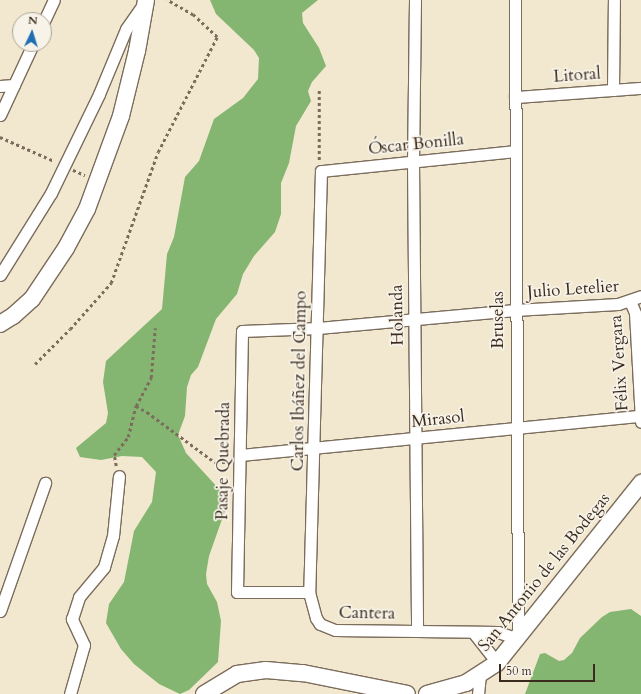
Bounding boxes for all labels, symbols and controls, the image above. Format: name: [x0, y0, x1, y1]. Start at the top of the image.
north arrow: [12, 12, 52, 52]
text: N: [28, 13, 38, 28]
street label: Litoral: [553, 63, 601, 87]
street label: Óscar Bonilla: [367, 129, 465, 159]
street label: Julio Letelier: [526, 276, 620, 302]
street label: Holanda: [386, 284, 408, 346]
street label: Carlos Ibáñez del Campo: [287, 290, 311, 472]
street label: Bruselas: [488, 291, 508, 349]
street label: Félix Vergara: [605, 314, 633, 412]
street label: Pasaje Quebrada: [212, 402, 234, 520]
street label: Mirasol: [410, 406, 466, 432]
street label: San Antonio de las Bodegas: [474, 489, 614, 655]
street label: Cantera: [339, 602, 395, 624]
scale bar: [501, 656, 597, 682]
text: 50 m: [506, 663, 532, 679]

